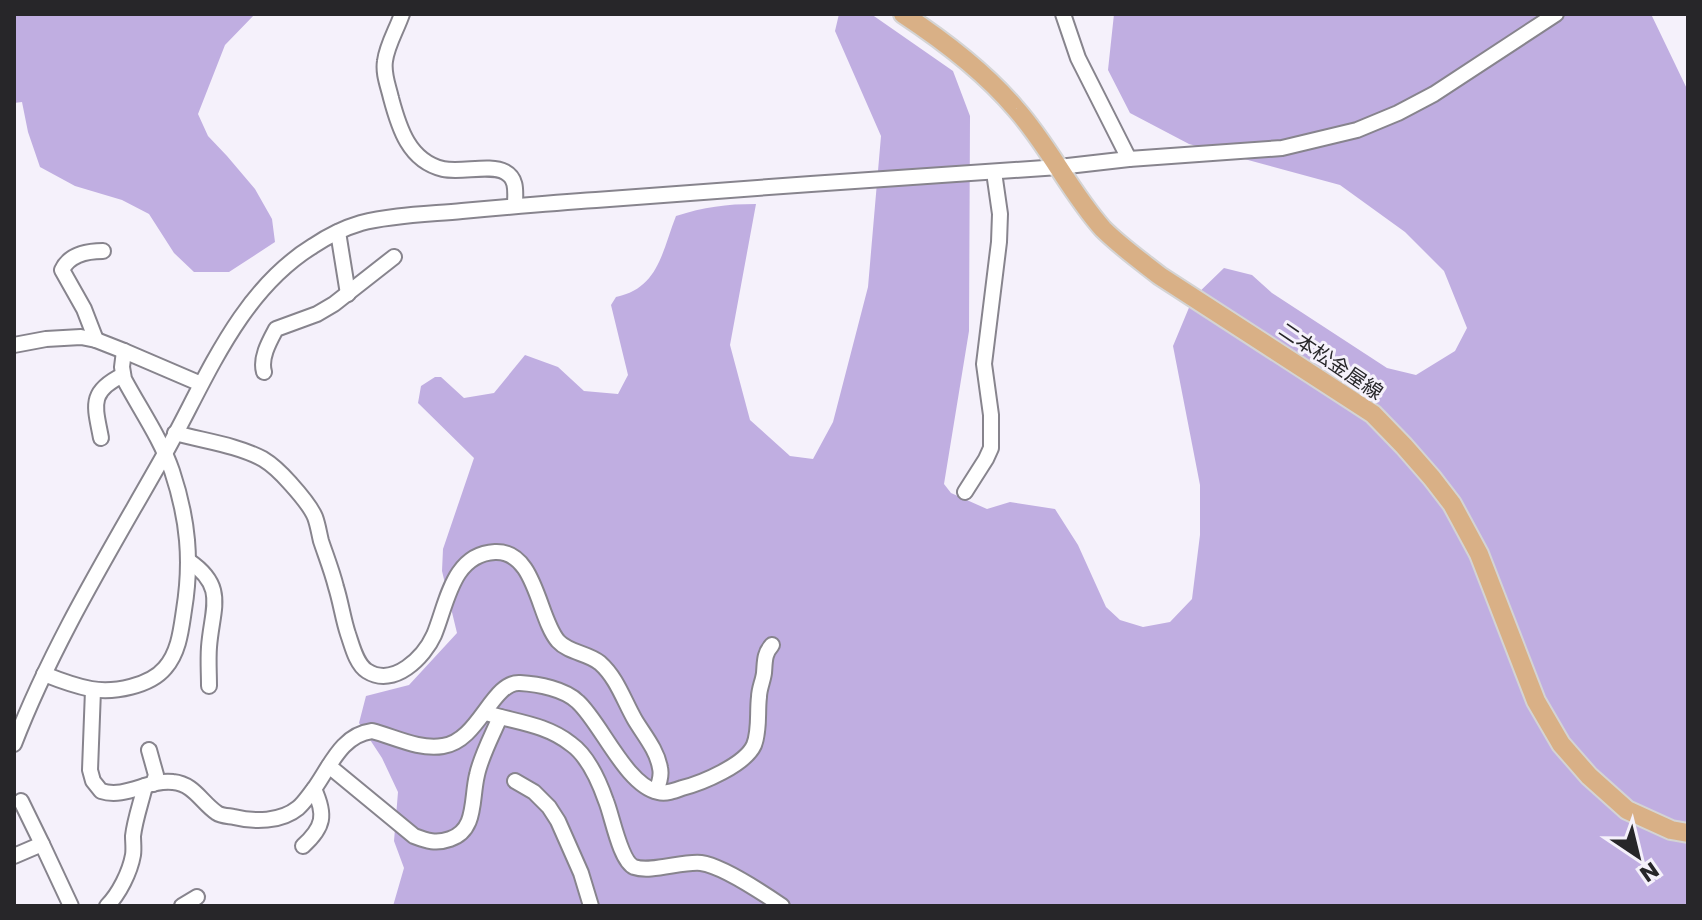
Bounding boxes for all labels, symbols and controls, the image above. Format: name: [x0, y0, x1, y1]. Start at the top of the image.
street label: 二本松金屋線: [1273, 316, 1389, 406]
north arrow: [1598, 816, 1678, 896]
text: N: [1634, 855, 1665, 889]

